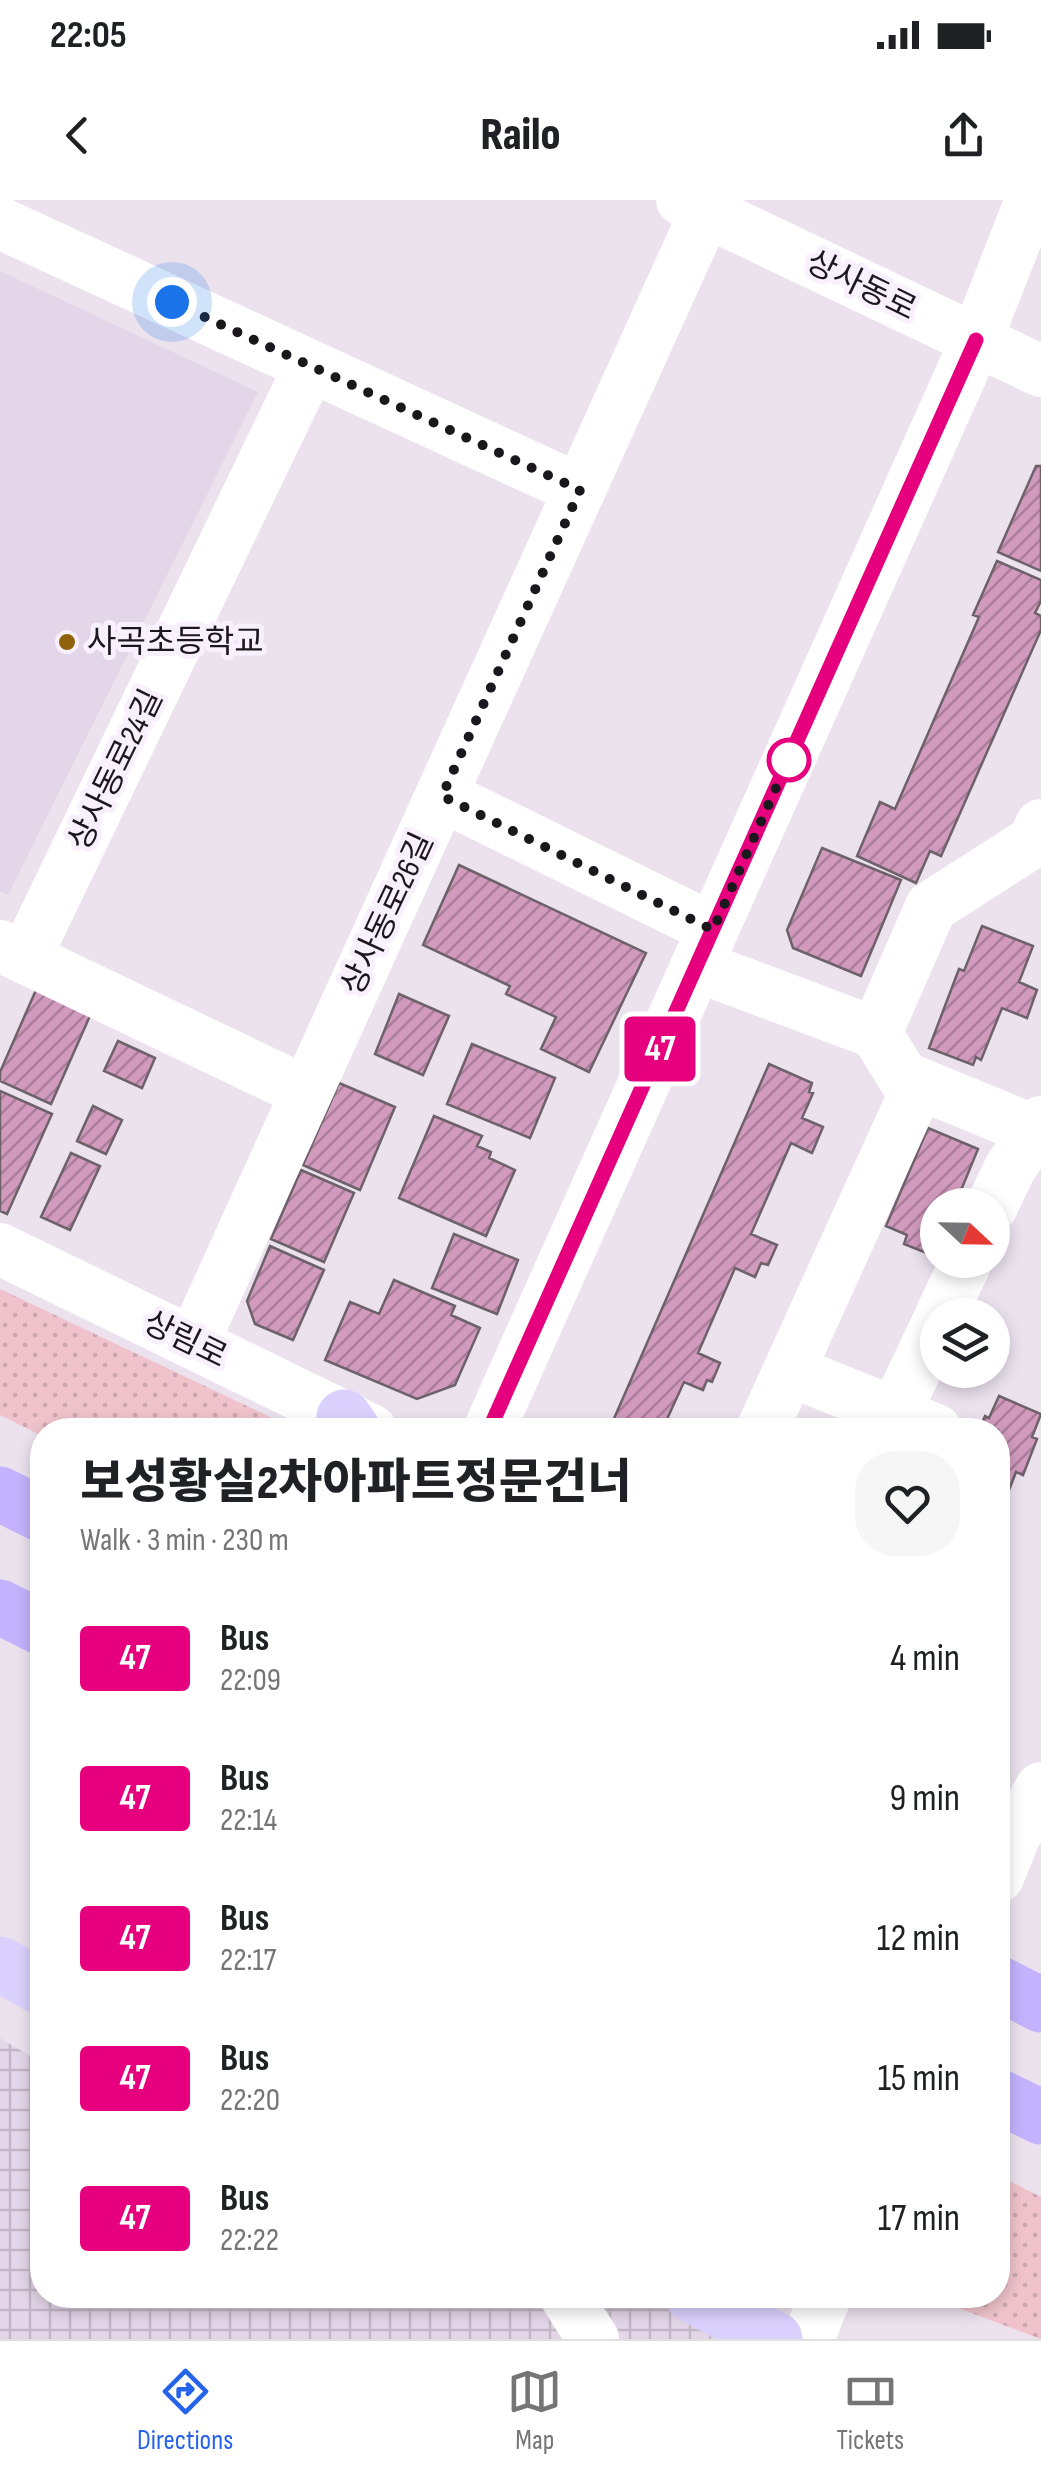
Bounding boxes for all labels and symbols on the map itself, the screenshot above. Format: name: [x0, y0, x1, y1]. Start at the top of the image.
street label: 상사동로: [800, 243, 922, 329]
your location: [147, 277, 197, 327]
place label: 사곡초등학교: [87, 623, 264, 662]
marker: 사곡초등학교: [56, 631, 78, 653]
street label: 상사동로24길: [60, 683, 172, 857]
unlabelled marker: [768, 739, 810, 781]
street label: 상사동로26길: [333, 827, 443, 1001]
line badge: 47: [615, 1016, 705, 1082]
north arrow: [920, 1188, 1010, 1278]
street label: 상림로: [137, 1303, 233, 1377]

